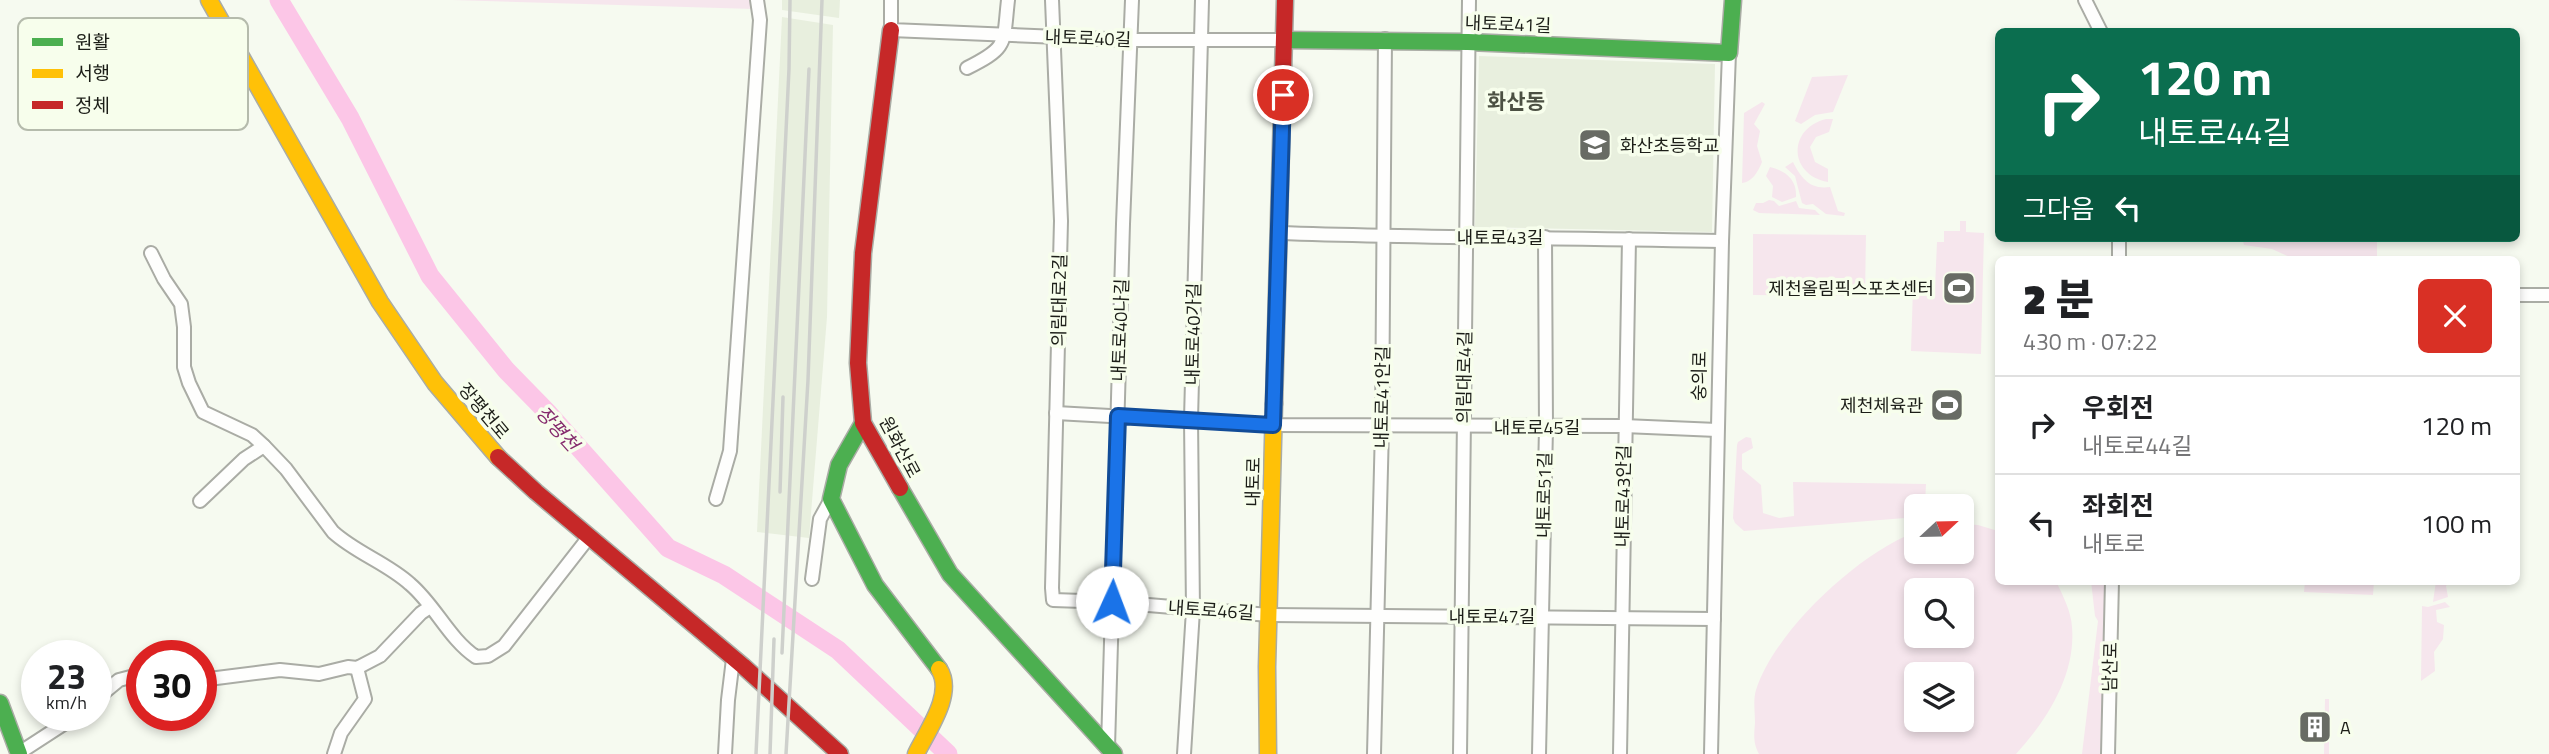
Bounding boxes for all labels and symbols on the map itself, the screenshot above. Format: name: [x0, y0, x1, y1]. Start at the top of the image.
street label: 내토로41길: [1464, 9, 1552, 39]
legend: [18, 18, 248, 130]
street label: 내토로40길: [1044, 23, 1132, 53]
text: 원활: [75, 27, 110, 56]
text: 서행: [75, 58, 110, 87]
pin: [1253, 65, 1313, 125]
district label: 화산동: [1487, 85, 1545, 117]
text: 정체: [75, 90, 110, 119]
school or university icon: 화산초등학교: [1576, 126, 1614, 164]
place label: 화산초등학교: [1620, 132, 1719, 159]
street label: 내토로43길: [1457, 224, 1543, 251]
street label: 의림대로2길: [1045, 253, 1073, 347]
sports icon: 제천올림픽스포츠센터: [1940, 269, 1978, 307]
place label: 제천올림픽스포츠센터: [1768, 275, 1934, 302]
street label: 내토로40나길: [1105, 278, 1135, 382]
street label: 내토로40가길: [1179, 282, 1207, 386]
street label: 의림대로4길: [1450, 330, 1478, 424]
street label: 내토로41안길: [1368, 345, 1396, 449]
street label: 숭의로: [1685, 351, 1713, 401]
street label: 장평천로: [452, 377, 516, 445]
sports icon: 제천체육관: [1928, 386, 1966, 424]
place label: 제천체육관: [1840, 392, 1923, 419]
water label: 장평천: [530, 399, 587, 458]
street label: 원화산로: [873, 411, 927, 483]
street label: 내토로45길: [1494, 414, 1580, 441]
street label: 내토로43안길: [1609, 444, 1637, 548]
street label: 내토로51길: [1530, 452, 1558, 538]
street label: 내토로: [1239, 457, 1267, 507]
north arrow: [1904, 494, 1974, 564]
position arrow: [1075, 565, 1149, 639]
street label: 내토로46길: [1167, 594, 1255, 626]
street label: 내토로47길: [1449, 603, 1535, 630]
speed limit sign: 30: [126, 640, 217, 731]
street label: 남산로: [2096, 642, 2124, 692]
building icon: A: [2296, 708, 2334, 746]
place label: A: [2340, 714, 2351, 741]

